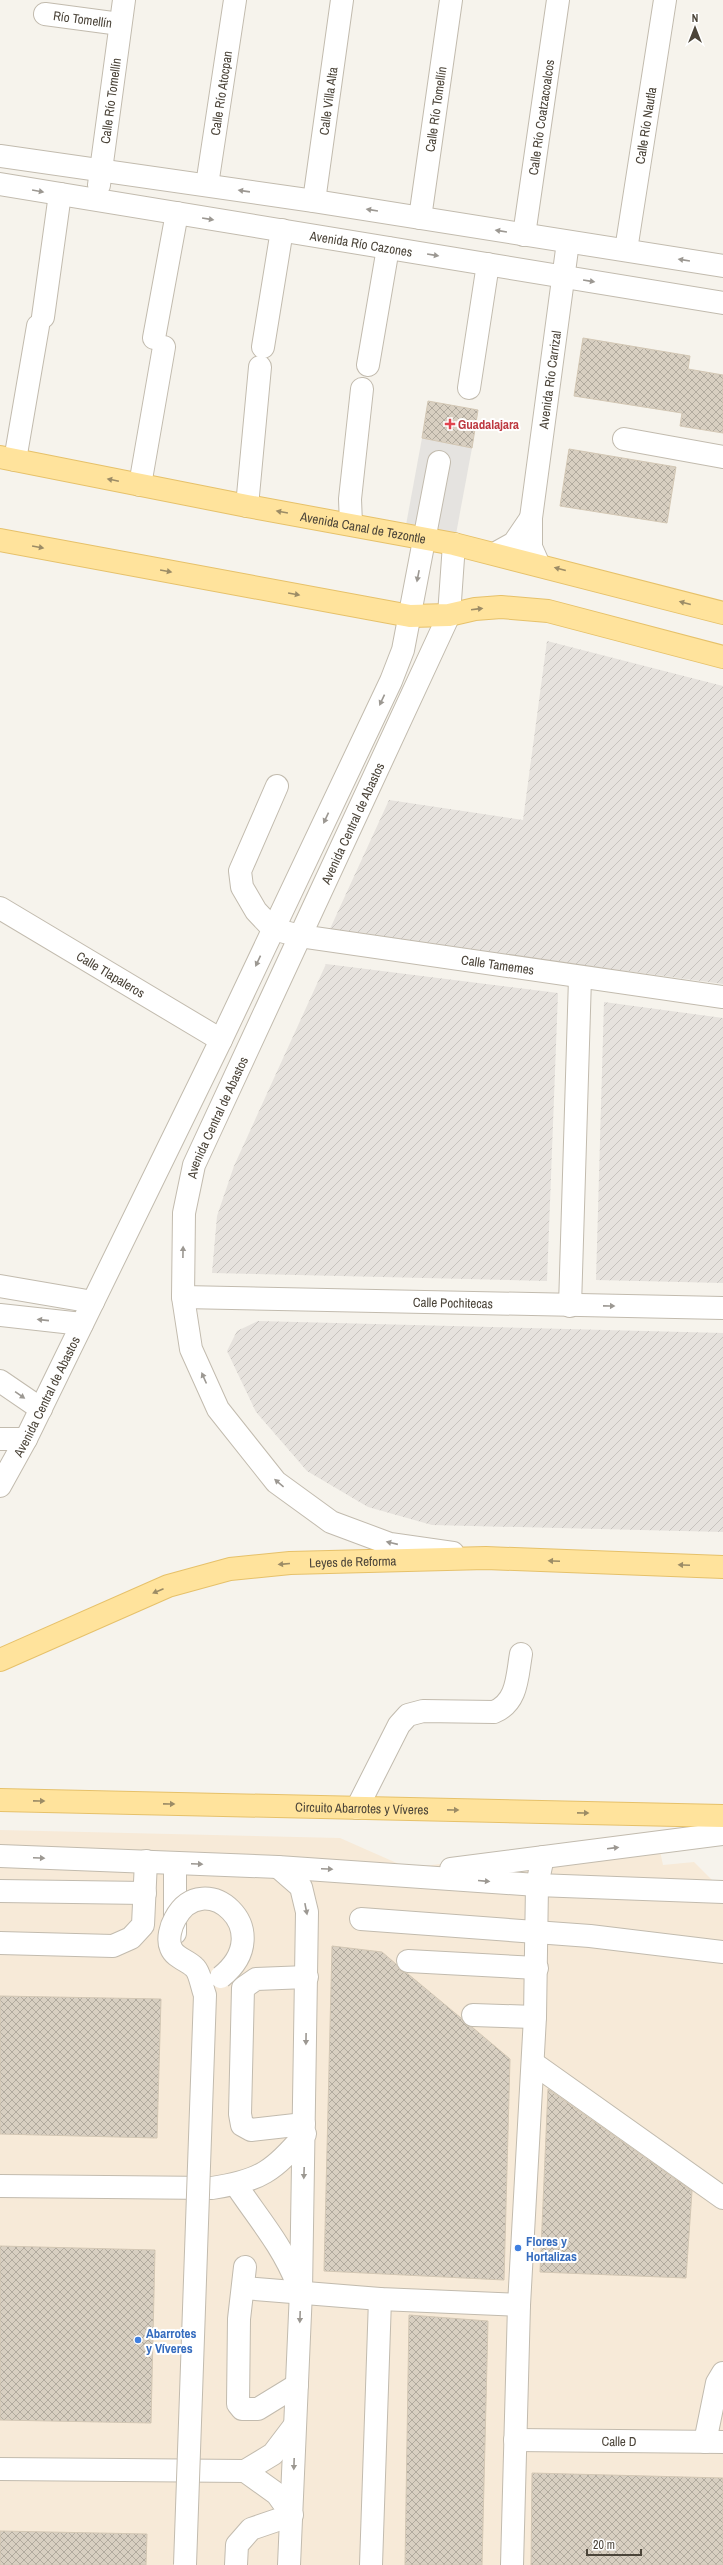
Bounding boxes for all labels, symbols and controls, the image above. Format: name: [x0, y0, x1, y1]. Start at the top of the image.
street label: Río Tomellín: [52, 7, 113, 32]
north arrow: [675, 8, 715, 48]
text: N: [692, 11, 698, 25]
street label: Calle Río Atocpan: [207, 50, 236, 137]
street label: Calle Río Tomellín: [97, 57, 125, 145]
street label: Calle Río Coatzacoalcos: [525, 58, 558, 176]
street label: Calle Río Tomellín: [421, 65, 450, 153]
street label: Calle Villa Alta: [315, 66, 342, 136]
street label: Calle Río Nautla: [632, 86, 660, 165]
one-way arrow: [32, 188, 45, 194]
one-way arrow: [238, 188, 250, 194]
one-way arrow: [366, 207, 378, 213]
one-way arrow: [202, 216, 214, 222]
street label: Avenida Río Cazones: [308, 227, 414, 261]
one-way arrow: [495, 228, 507, 234]
one-way arrow: [427, 252, 439, 258]
one-way arrow: [678, 257, 691, 263]
one-way arrow: [583, 278, 595, 284]
street label: Avenida Río Carrizal: [535, 330, 565, 431]
place label: Guadalajara: [458, 416, 519, 433]
marker: Guadalajara: [445, 419, 455, 429]
one-way arrow: [107, 476, 119, 482]
street label: Avenida Canal de Tezontle: [298, 508, 427, 548]
one-way arrow: [275, 509, 288, 515]
one-way arrow: [32, 544, 44, 550]
one-way arrow: [553, 566, 565, 572]
one-way arrow: [160, 568, 172, 574]
one-way arrow: [415, 570, 421, 582]
one-way arrow: [288, 592, 300, 598]
one-way arrow: [679, 599, 692, 605]
one-way arrow: [471, 606, 483, 612]
one-way arrow: [379, 695, 385, 706]
street label: Avenida Central de Abastos: [317, 760, 388, 888]
one-way arrow: [323, 812, 329, 823]
street label: Calle Tlapaleros: [73, 948, 148, 1002]
street label: Calle Tamemes: [460, 951, 535, 979]
one-way arrow: [255, 955, 261, 966]
street label: Avenida Central de Abastos: [183, 1054, 252, 1181]
one-way arrow: [180, 1245, 186, 1258]
street label: Calle Pochitecas: [413, 1294, 493, 1312]
one-way arrow: [603, 1303, 616, 1309]
one-way arrow: [37, 1317, 50, 1323]
street label: Avenida Central de Abastos: [9, 1334, 84, 1461]
one-way arrow: [201, 1373, 207, 1384]
one-way arrow: [15, 1391, 26, 1399]
one-way arrow: [274, 1479, 284, 1488]
one-way arrow: [386, 1540, 399, 1546]
street label: Leyes de Reforma: [309, 1552, 397, 1572]
one-way arrow: [548, 1557, 560, 1564]
one-way arrow: [278, 1560, 290, 1567]
one-way arrow: [677, 1562, 690, 1568]
one-way arrow: [151, 1588, 163, 1594]
one-way arrow: [33, 1798, 46, 1804]
street label: Circuito Abarrotes y Víveres: [295, 1799, 429, 1818]
one-way arrow: [163, 1801, 176, 1807]
one-way arrow: [447, 1807, 460, 1813]
one-way arrow: [577, 1810, 590, 1816]
one-way arrow: [607, 1845, 619, 1851]
one-way arrow: [33, 1855, 46, 1861]
one-way arrow: [191, 1860, 203, 1867]
one-way arrow: [321, 1866, 333, 1873]
one-way arrow: [478, 1877, 490, 1884]
one-way arrow: [303, 1903, 309, 1915]
one-way arrow: [303, 2033, 309, 2046]
one-way arrow: [301, 2167, 307, 2180]
place label: Flores y Hortalizas: [526, 2233, 577, 2265]
marker: Flores y Hortalizas: [513, 2243, 523, 2253]
one-way arrow: [296, 2311, 303, 2323]
place label: Abarrotes y Víveres: [146, 2325, 196, 2357]
marker: Abarrotes y Víveres: [133, 2335, 143, 2345]
street label: Calle D: [601, 2433, 637, 2450]
one-way arrow: [291, 2458, 297, 2471]
scale bar: [587, 2531, 641, 2557]
text: 20 m: [593, 2537, 615, 2553]

